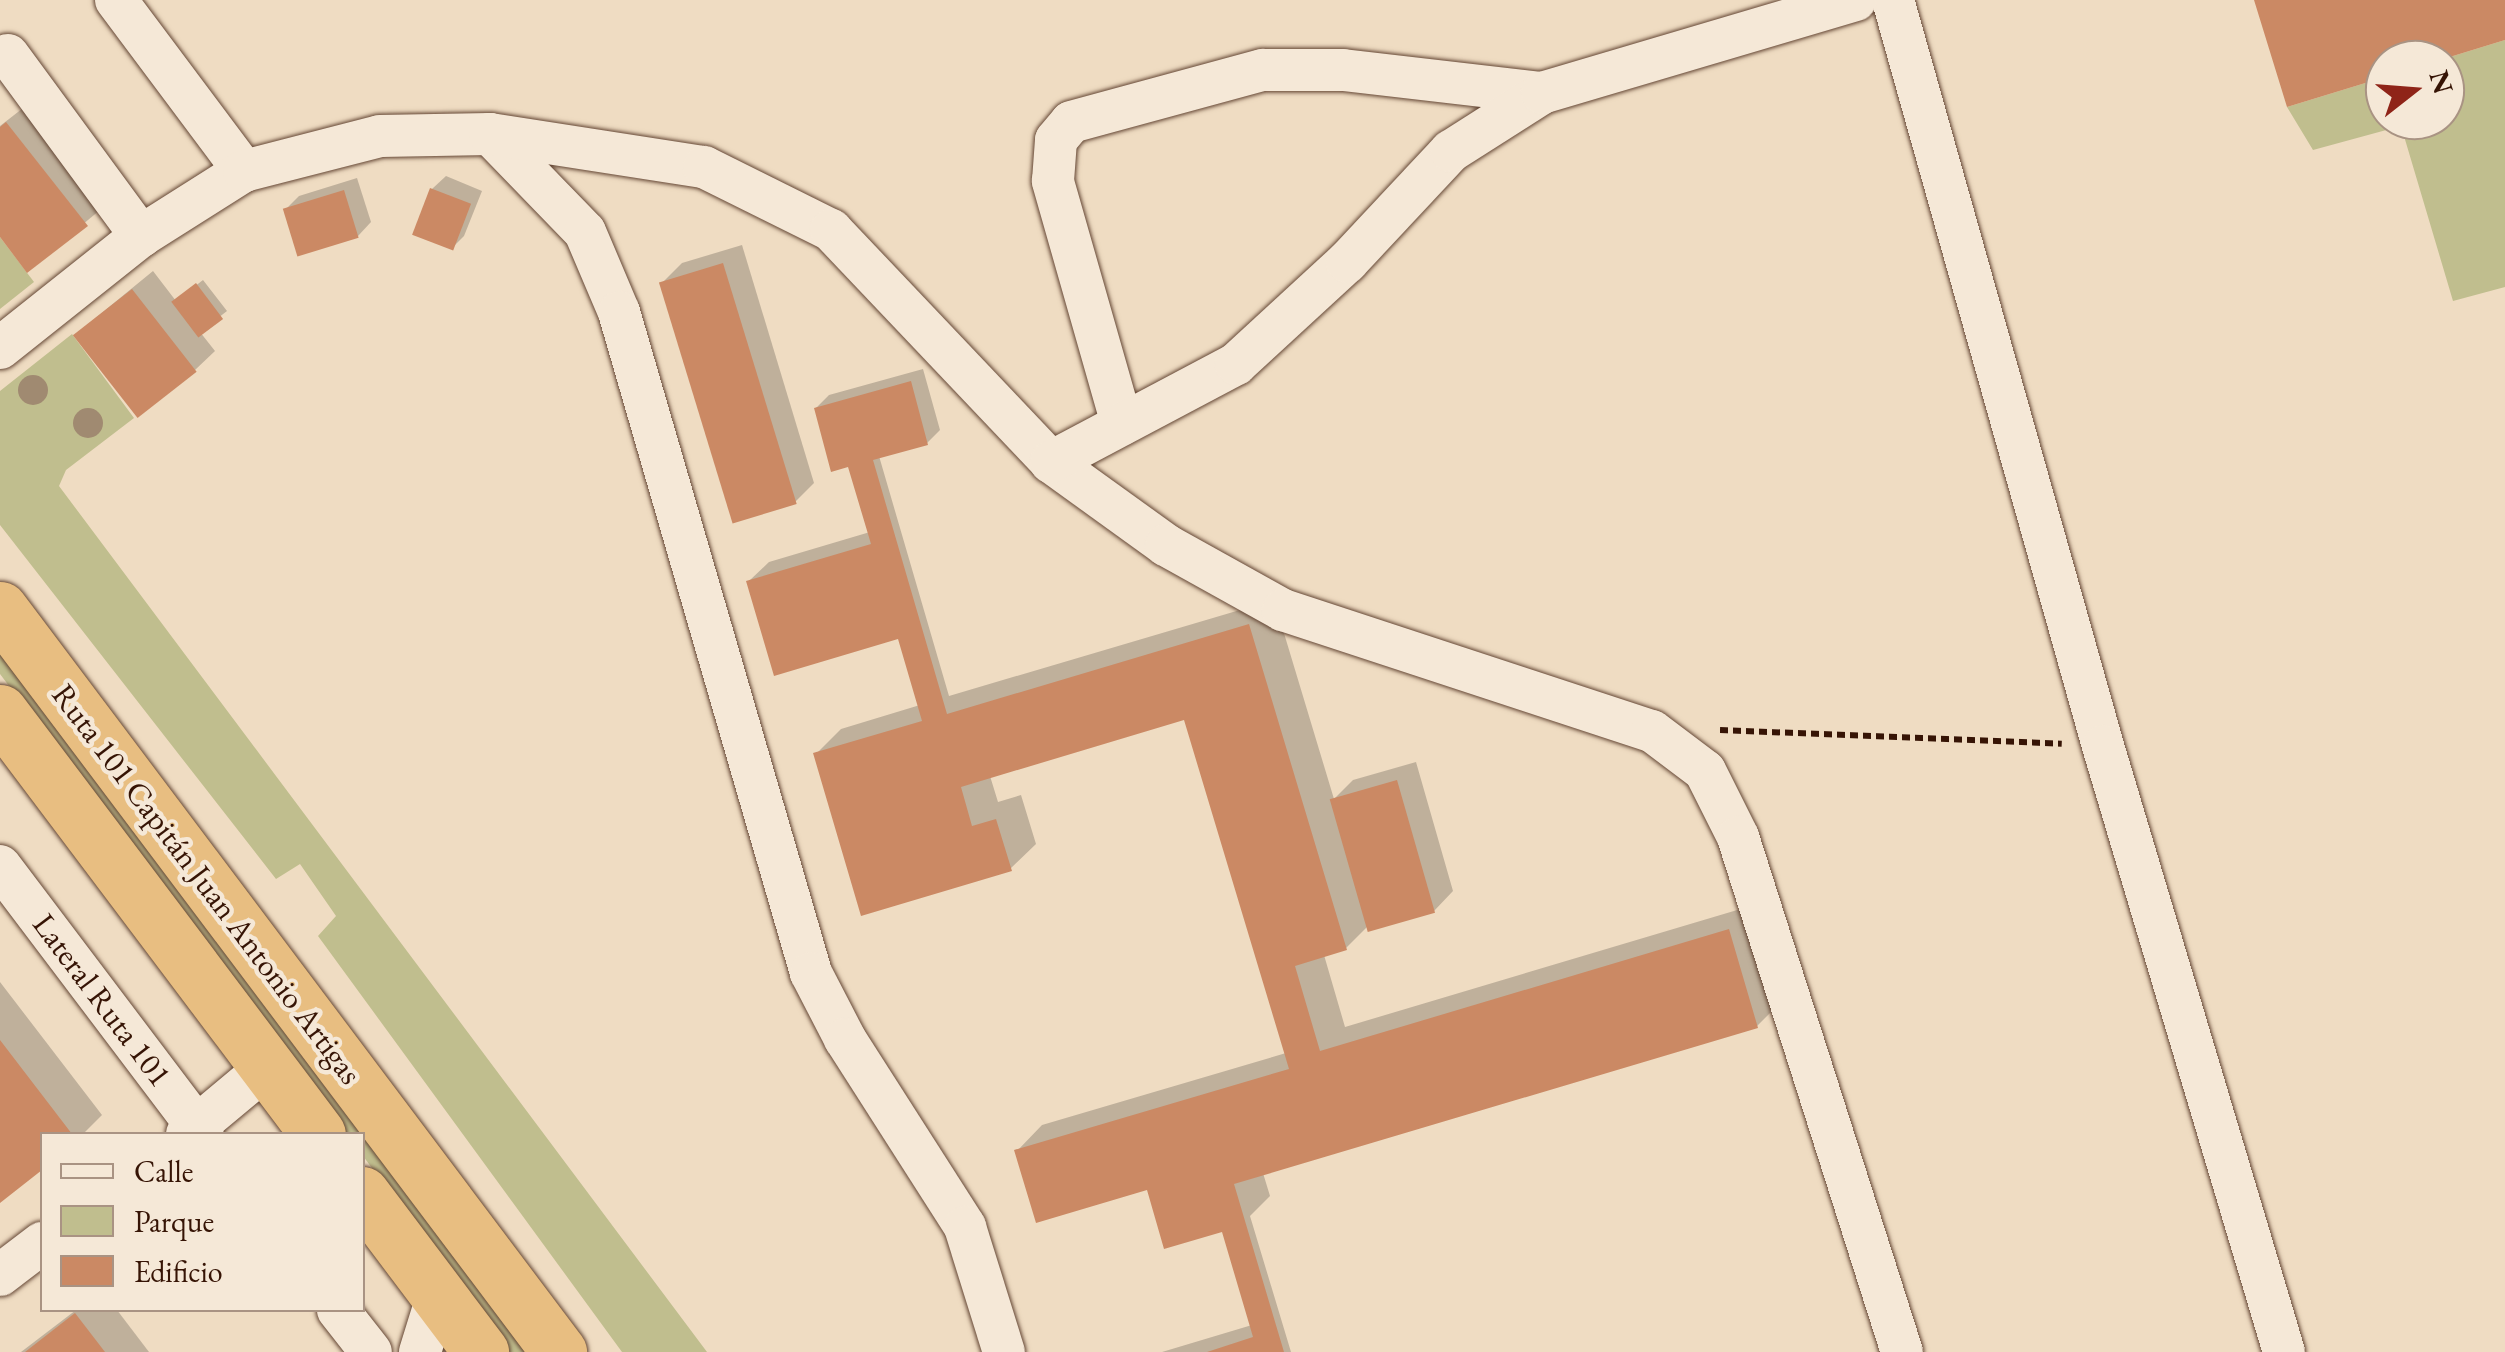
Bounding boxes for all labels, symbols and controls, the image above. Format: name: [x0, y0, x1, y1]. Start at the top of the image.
north arrow: [2365, 40, 2465, 140]
text: N: [2421, 66, 2462, 98]
street label: Ruta 101 Capitán Juan Antonio Artigas: [44, 676, 370, 1092]
street label: Lateral Ruta 101: [25, 906, 179, 1094]
legend: [40, 1132, 365, 1312]
text: Calle: [134, 1152, 193, 1191]
text: Parque: [134, 1202, 214, 1241]
text: Edificio: [134, 1252, 223, 1291]

